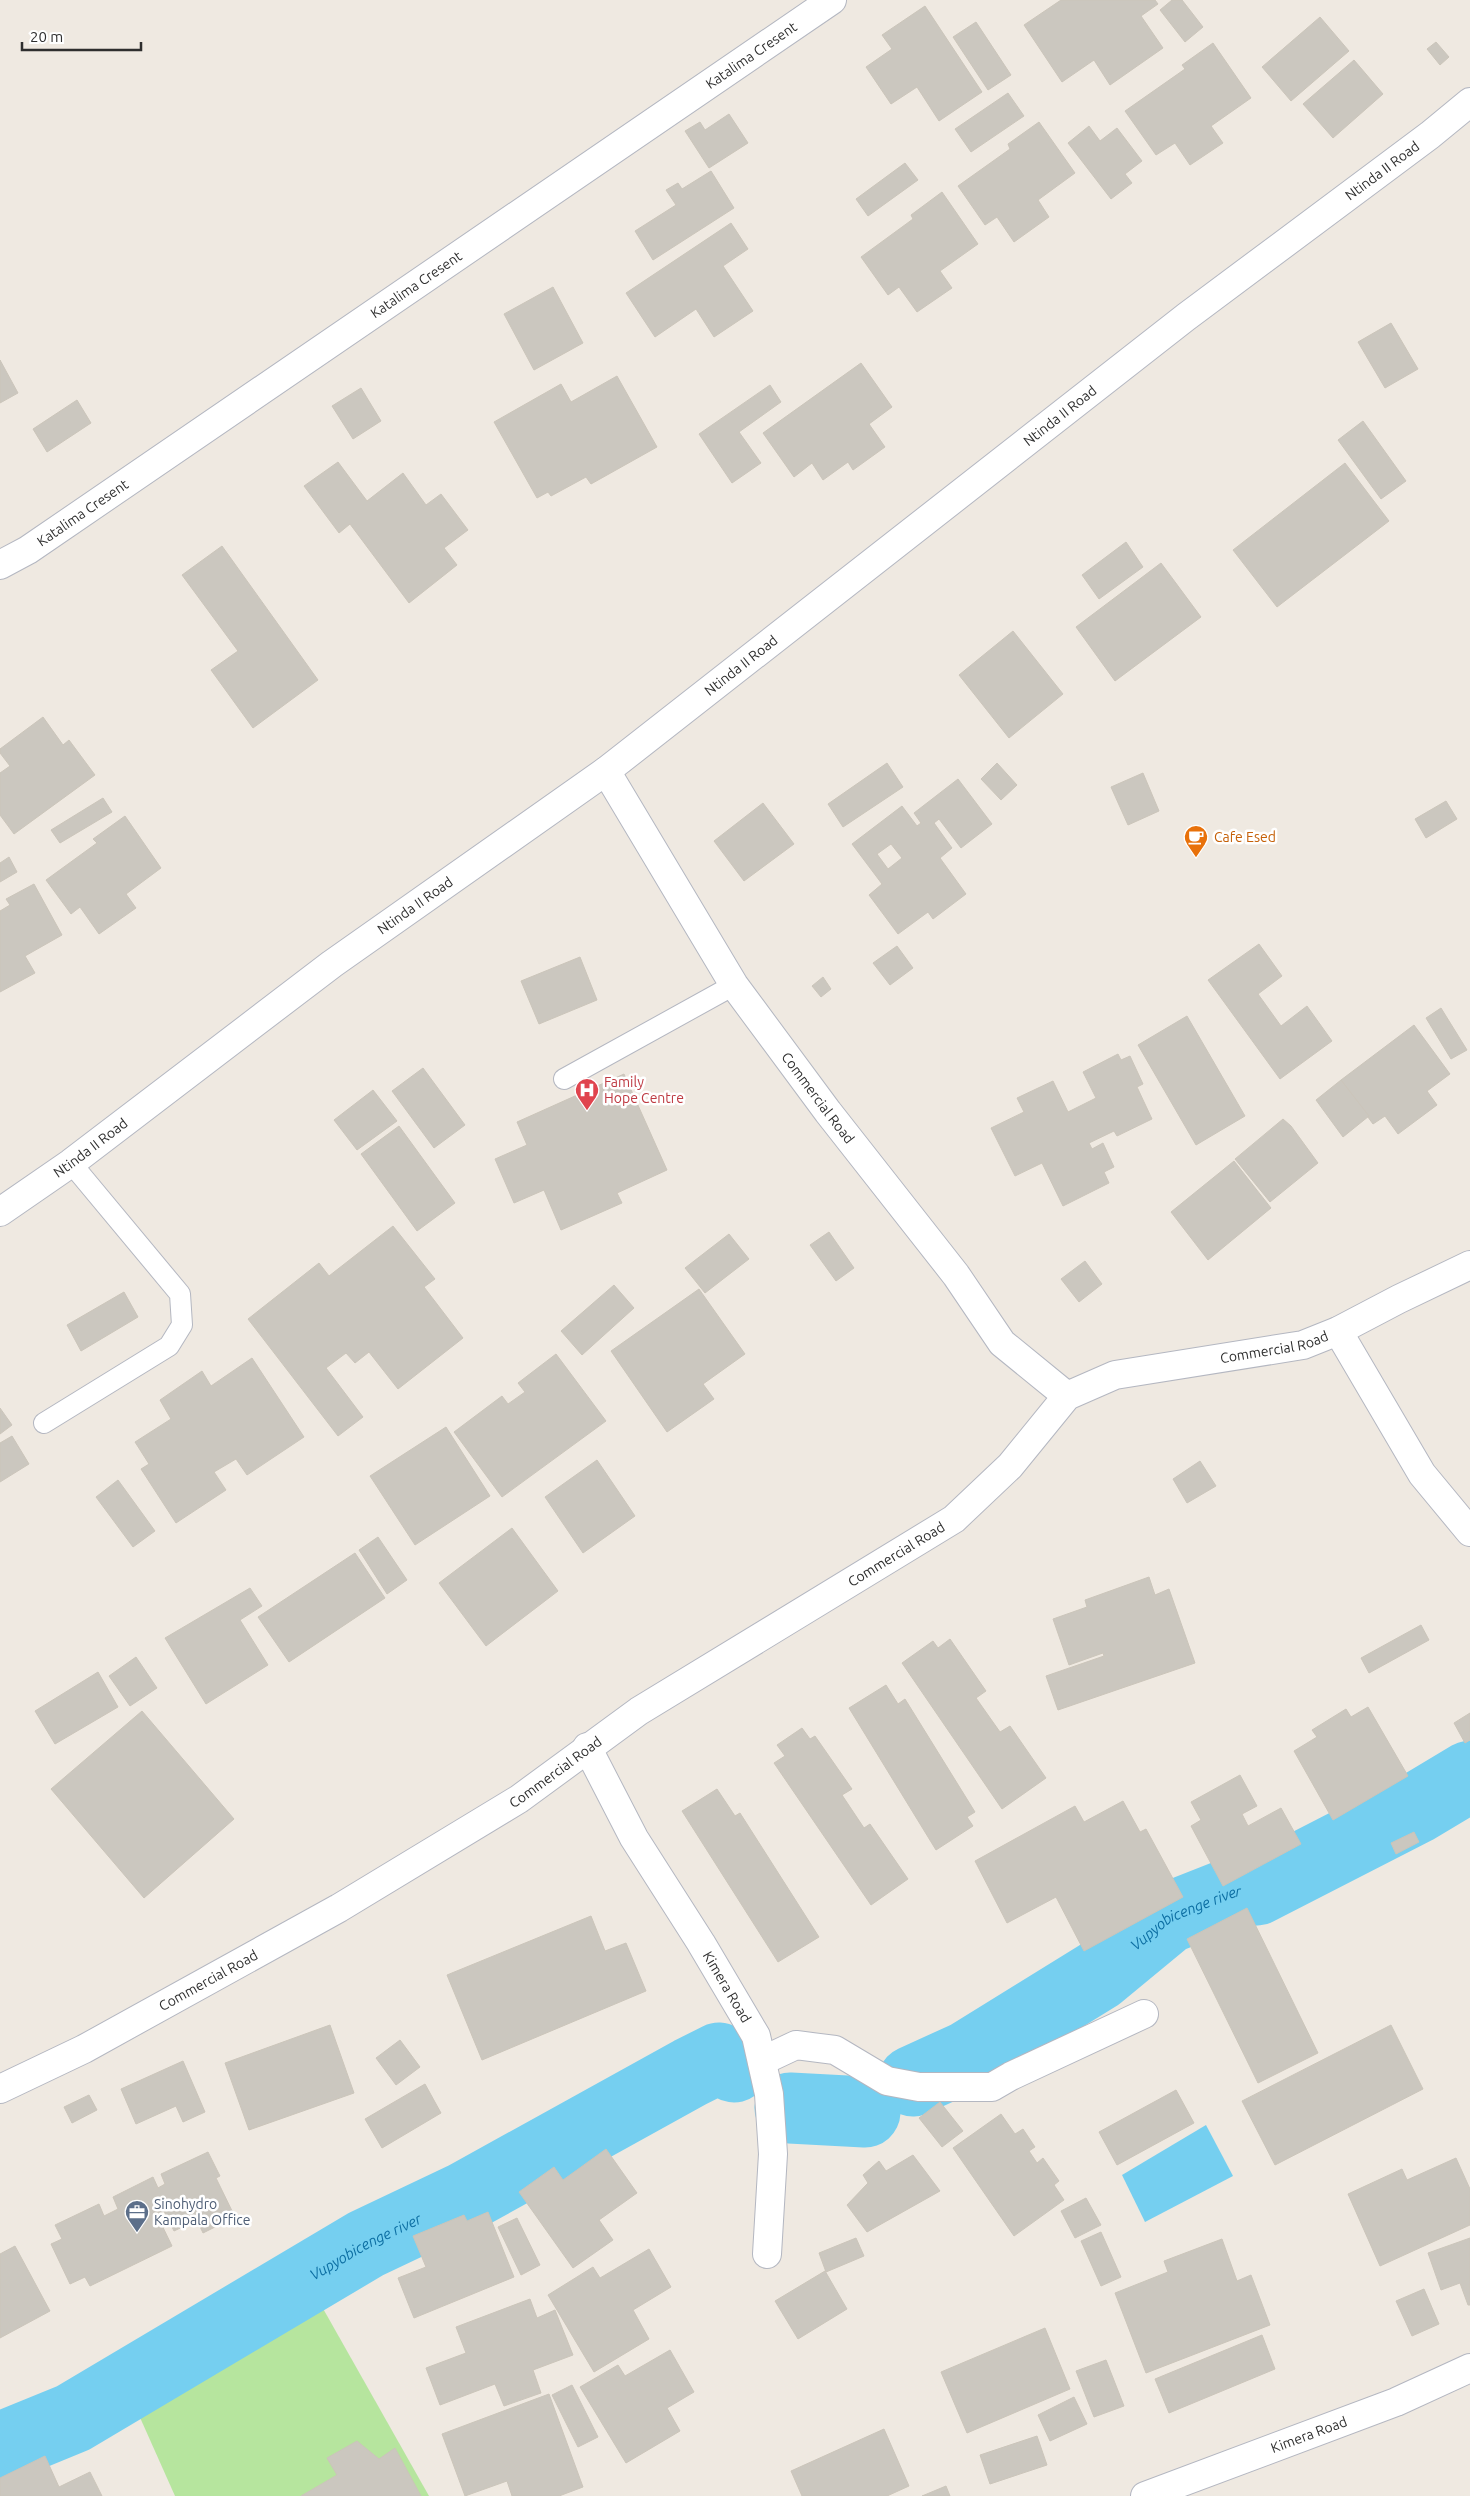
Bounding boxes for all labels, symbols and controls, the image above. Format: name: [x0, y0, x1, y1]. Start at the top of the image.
street label: Katalima Cresent: [703, 18, 800, 92]
scale bar: [22, 20, 141, 52]
text: 20 m: [30, 28, 63, 45]
street label: Ntinda II Road: [1342, 138, 1422, 203]
street label: Katalima Cresent: [367, 247, 465, 321]
street label: Ntinda II Road: [1020, 382, 1100, 449]
street label: Katalima Cresent: [34, 476, 132, 549]
street label: Ntinda II Road: [701, 632, 781, 699]
cafe icon: Cafe Esed: [1183, 824, 1209, 858]
place label: Cafe Esed: [1214, 829, 1276, 845]
street label: Ntinda II Road: [374, 874, 456, 937]
street label: Commercial Road: [778, 1049, 858, 1147]
place label: Family Hope Centre: [604, 1074, 684, 1106]
hospital icon: Family Hope Centre: [574, 1077, 600, 1111]
street label: Ntinda II Road: [50, 1115, 131, 1181]
street label: Commercial Road: [1219, 1328, 1331, 1366]
street label: Commercial Road: [845, 1519, 948, 1590]
street label: Commercial Road: [506, 1733, 605, 1811]
water label: Vupyobicenge river: [1127, 1882, 1243, 1953]
street label: Commercial Road: [156, 1947, 260, 2014]
street label: Kimera Road: [700, 1948, 754, 2025]
place label: Sinohydro Kampala Office: [154, 2196, 250, 2228]
office icon: Sinohydro Kampala Office: [124, 2199, 150, 2233]
water label: Vupyobicenge river: [307, 2209, 425, 2283]
street label: Kimera Road: [1269, 2413, 1349, 2456]

